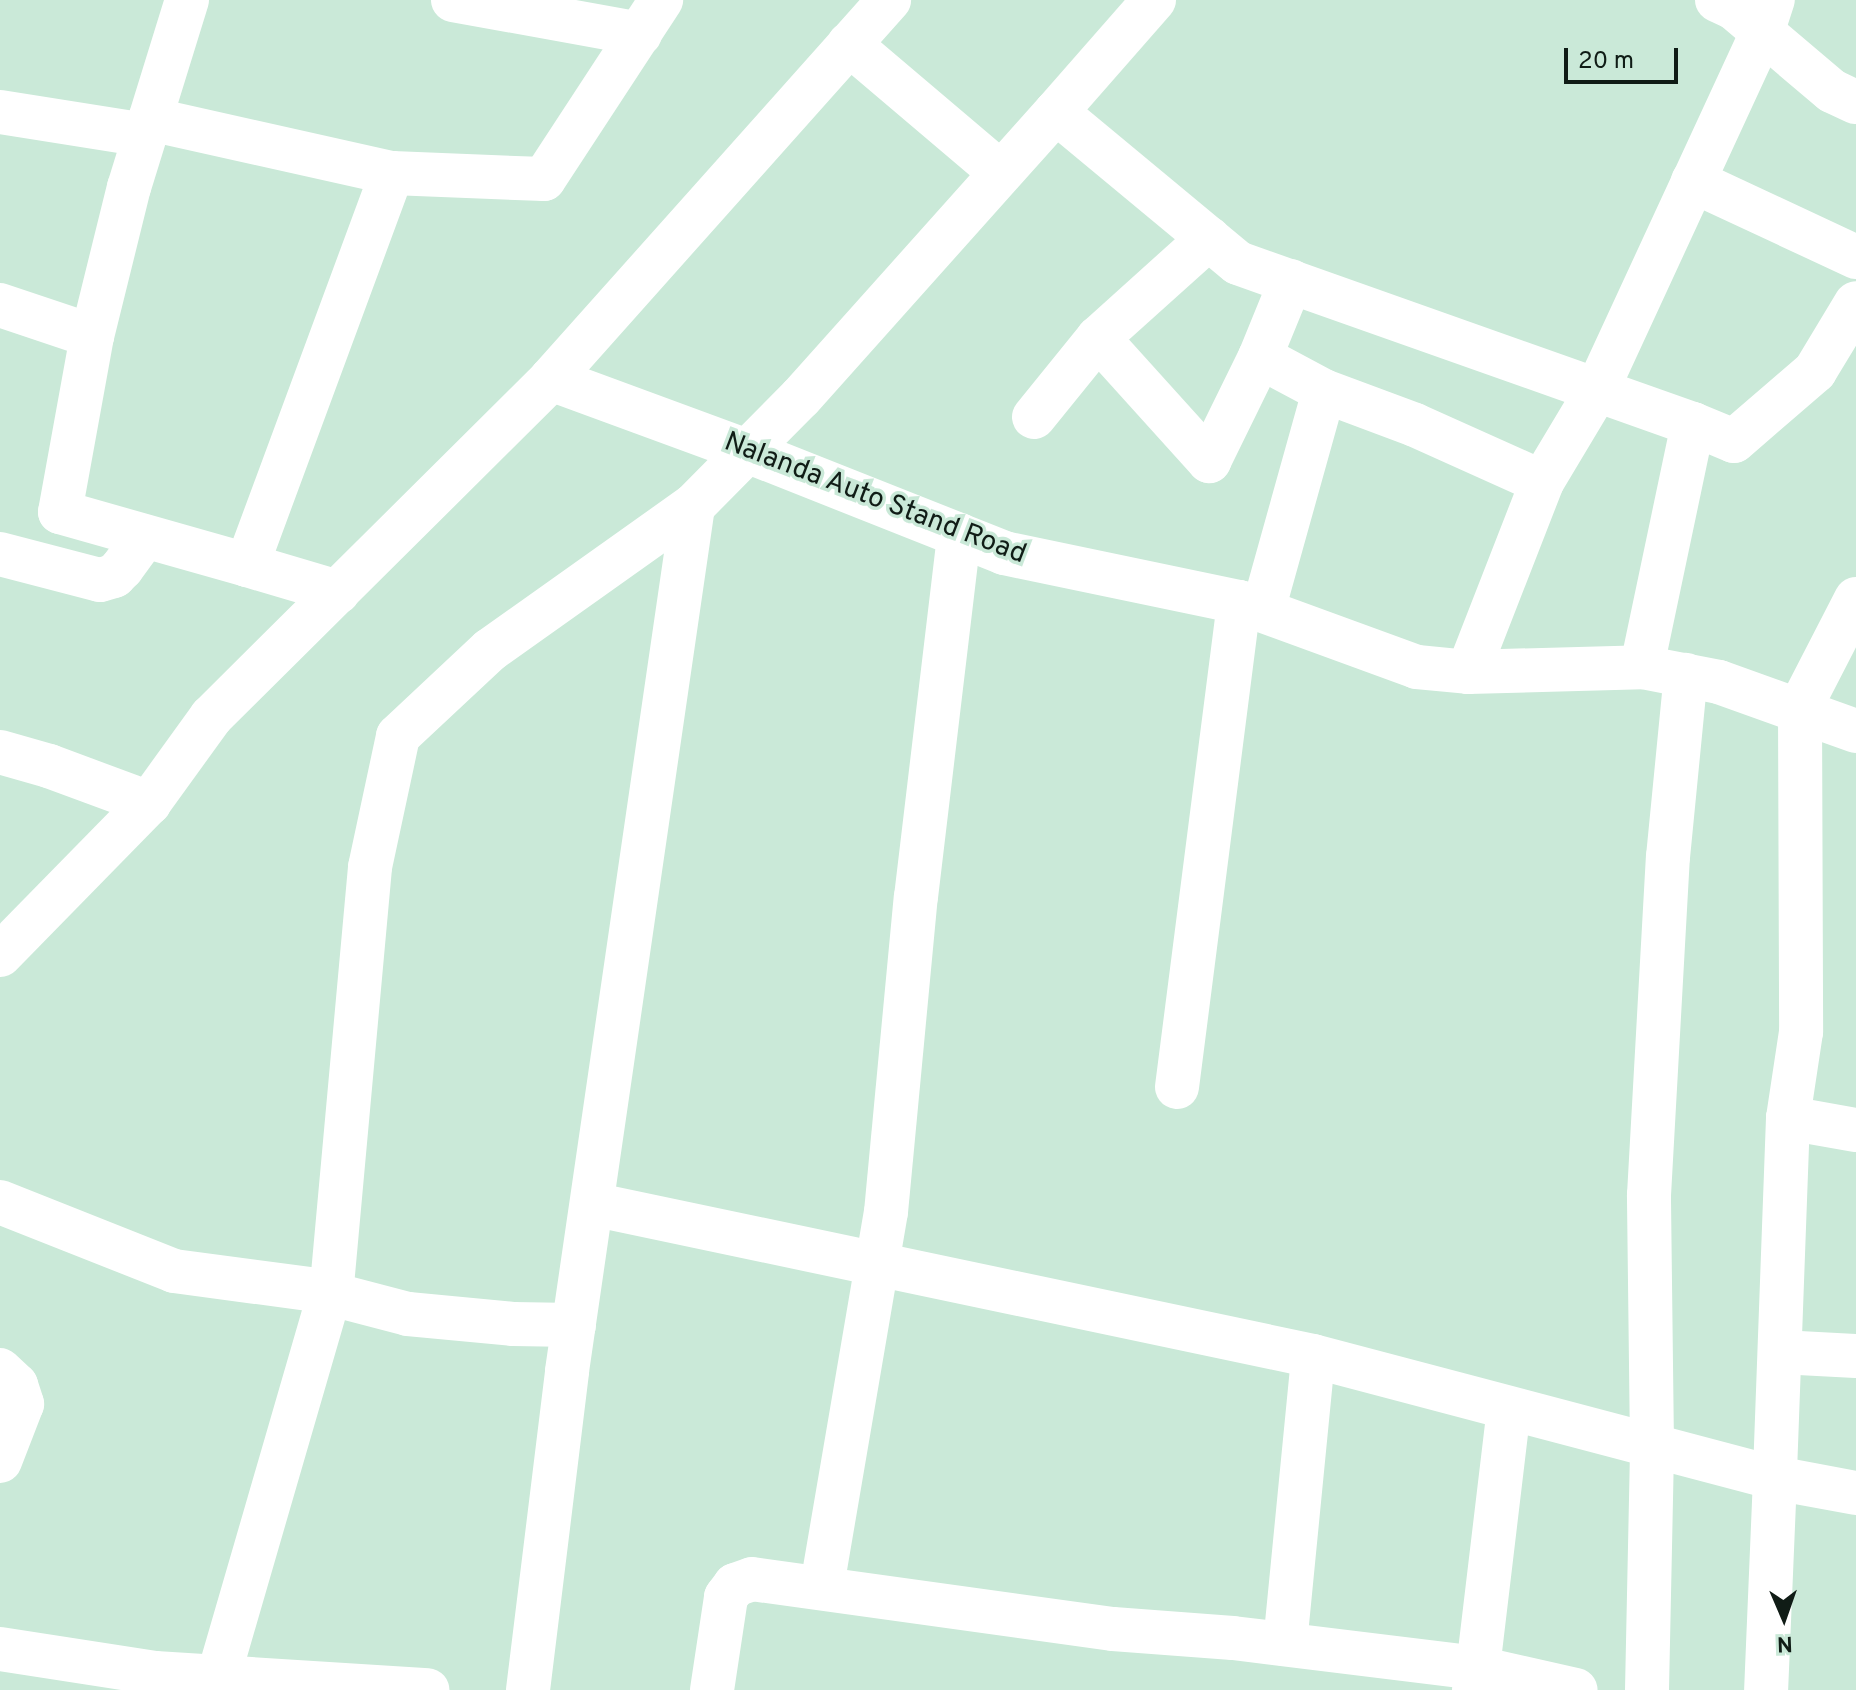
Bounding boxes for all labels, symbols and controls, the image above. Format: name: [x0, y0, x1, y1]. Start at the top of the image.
scale bar: [1568, 32, 1682, 82]
text: 20 m: [1578, 47, 1634, 77]
street label: Nalanda Auto Stand Road: [719, 426, 1031, 572]
north arrow: [1744, 1578, 1824, 1658]
text: N: [1776, 1629, 1793, 1656]

